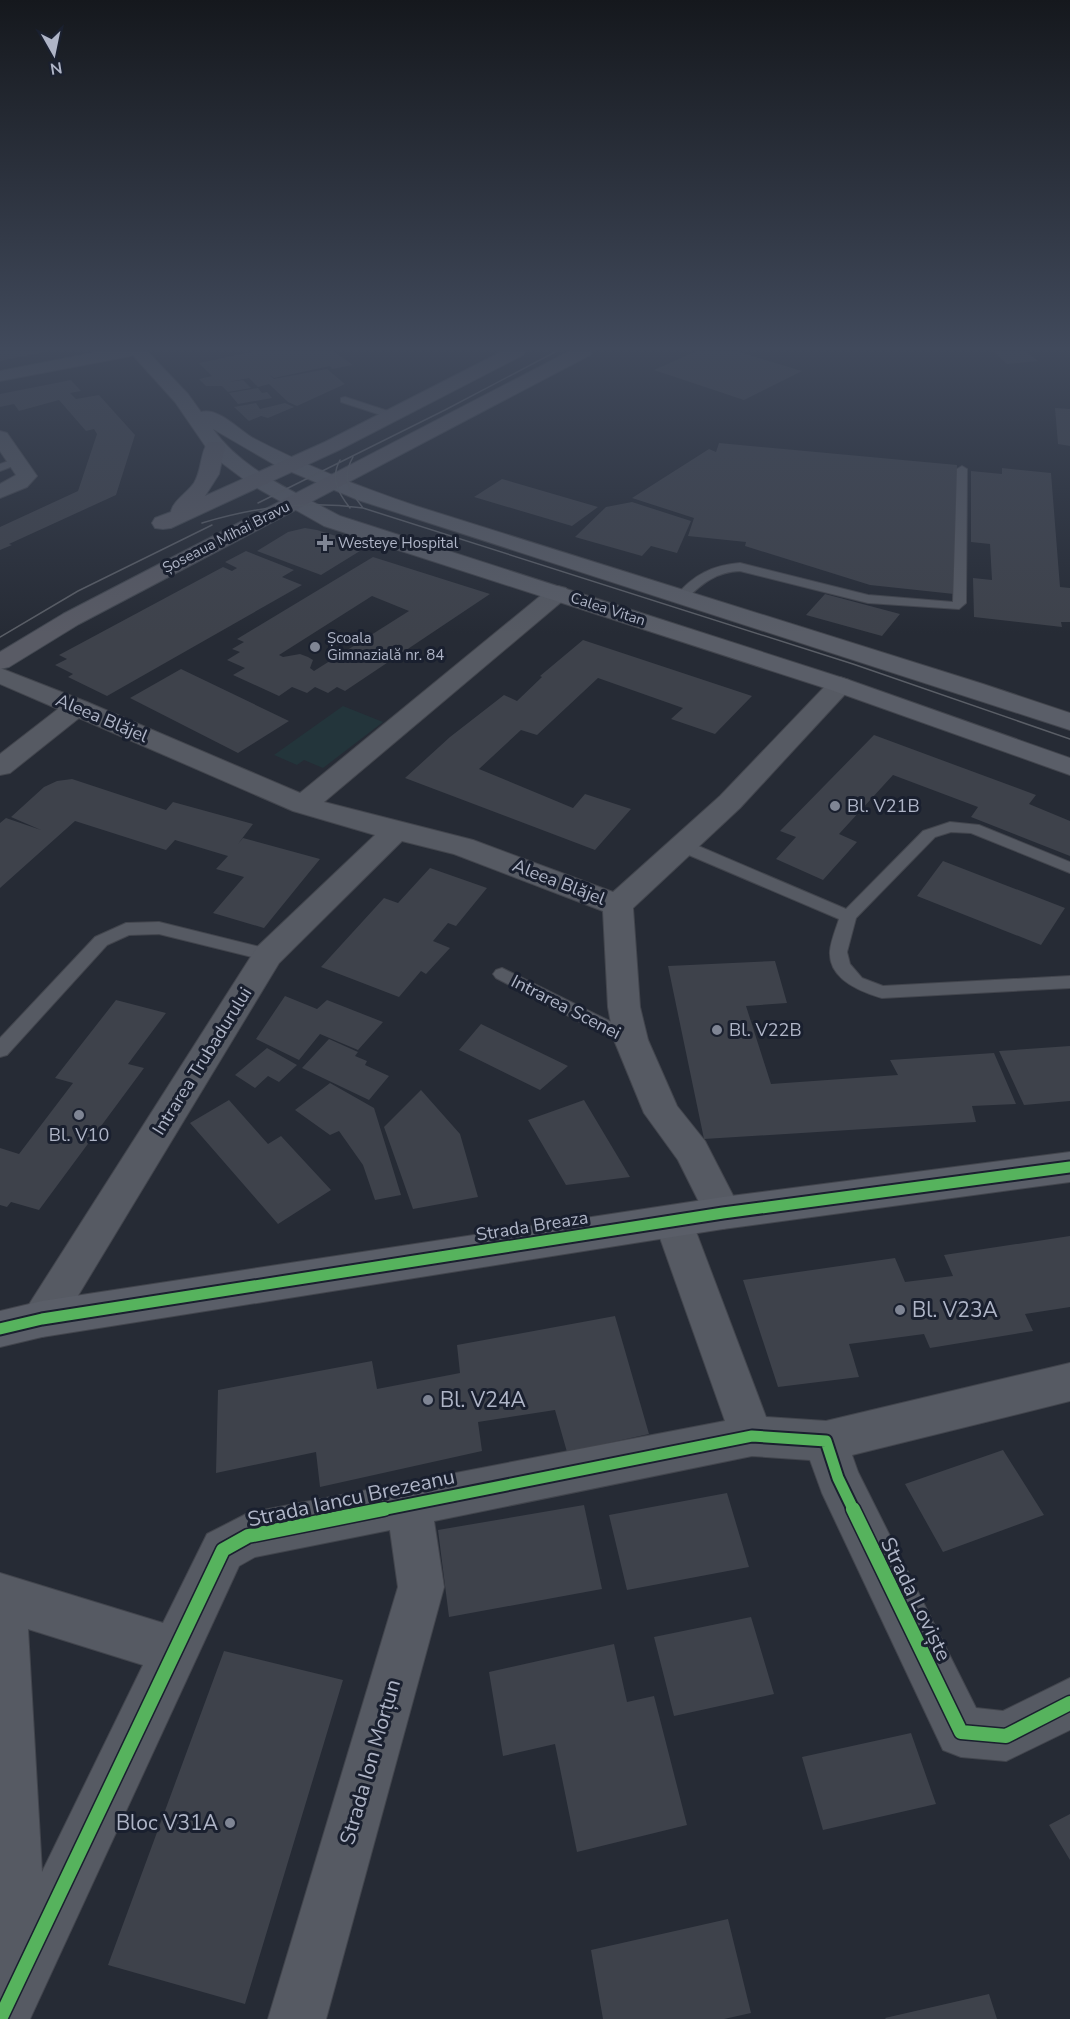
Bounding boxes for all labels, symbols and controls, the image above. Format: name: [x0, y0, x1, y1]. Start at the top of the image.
north arrow: [24, 24, 84, 84]
text: N: [49, 56, 64, 80]
street label: Șoseaua Mihai Bravu: [159, 496, 293, 578]
place label: Westeye Hospital: [338, 533, 459, 553]
marker: Westeye Hospital: [316, 534, 334, 552]
street label: Calea Vitan: [568, 588, 648, 630]
place label: Școala Gimnazială nr. 84: [327, 628, 444, 665]
marker: Școala Gimnazială nr. 84: [308, 640, 322, 654]
street label: Aleea Blăjel: [52, 688, 152, 748]
place label: Bl. V21B: [847, 794, 920, 818]
marker: Bl. V21B: [828, 799, 842, 813]
street label: Aleea Blăjel: [509, 853, 610, 911]
street label: Intrarea Scenei: [507, 969, 625, 1045]
street label: Intrarea Trubadurului: [147, 983, 257, 1139]
place label: Bl. V22B: [729, 1018, 802, 1042]
marker: Bl. V22B: [710, 1023, 724, 1037]
marker: Bl. V10: [72, 1108, 86, 1122]
place label: Bl. V10: [49, 1123, 109, 1147]
street label: Strada Breaza: [474, 1205, 590, 1247]
place label: Bl. V23A: [912, 1296, 998, 1324]
marker: Bl. V23A: [893, 1303, 907, 1317]
place label: Bl. V24A: [440, 1386, 526, 1414]
marker: Bl. V24A: [421, 1393, 435, 1407]
street label: Strada Iancu Brezeanu: [245, 1462, 457, 1534]
street label: Strada Loviște: [874, 1532, 958, 1666]
street label: Strada Ion Morțun: [333, 1676, 407, 1848]
place label: Bloc V31A: [116, 1809, 218, 1837]
marker: Bloc V31A: [223, 1816, 237, 1830]

